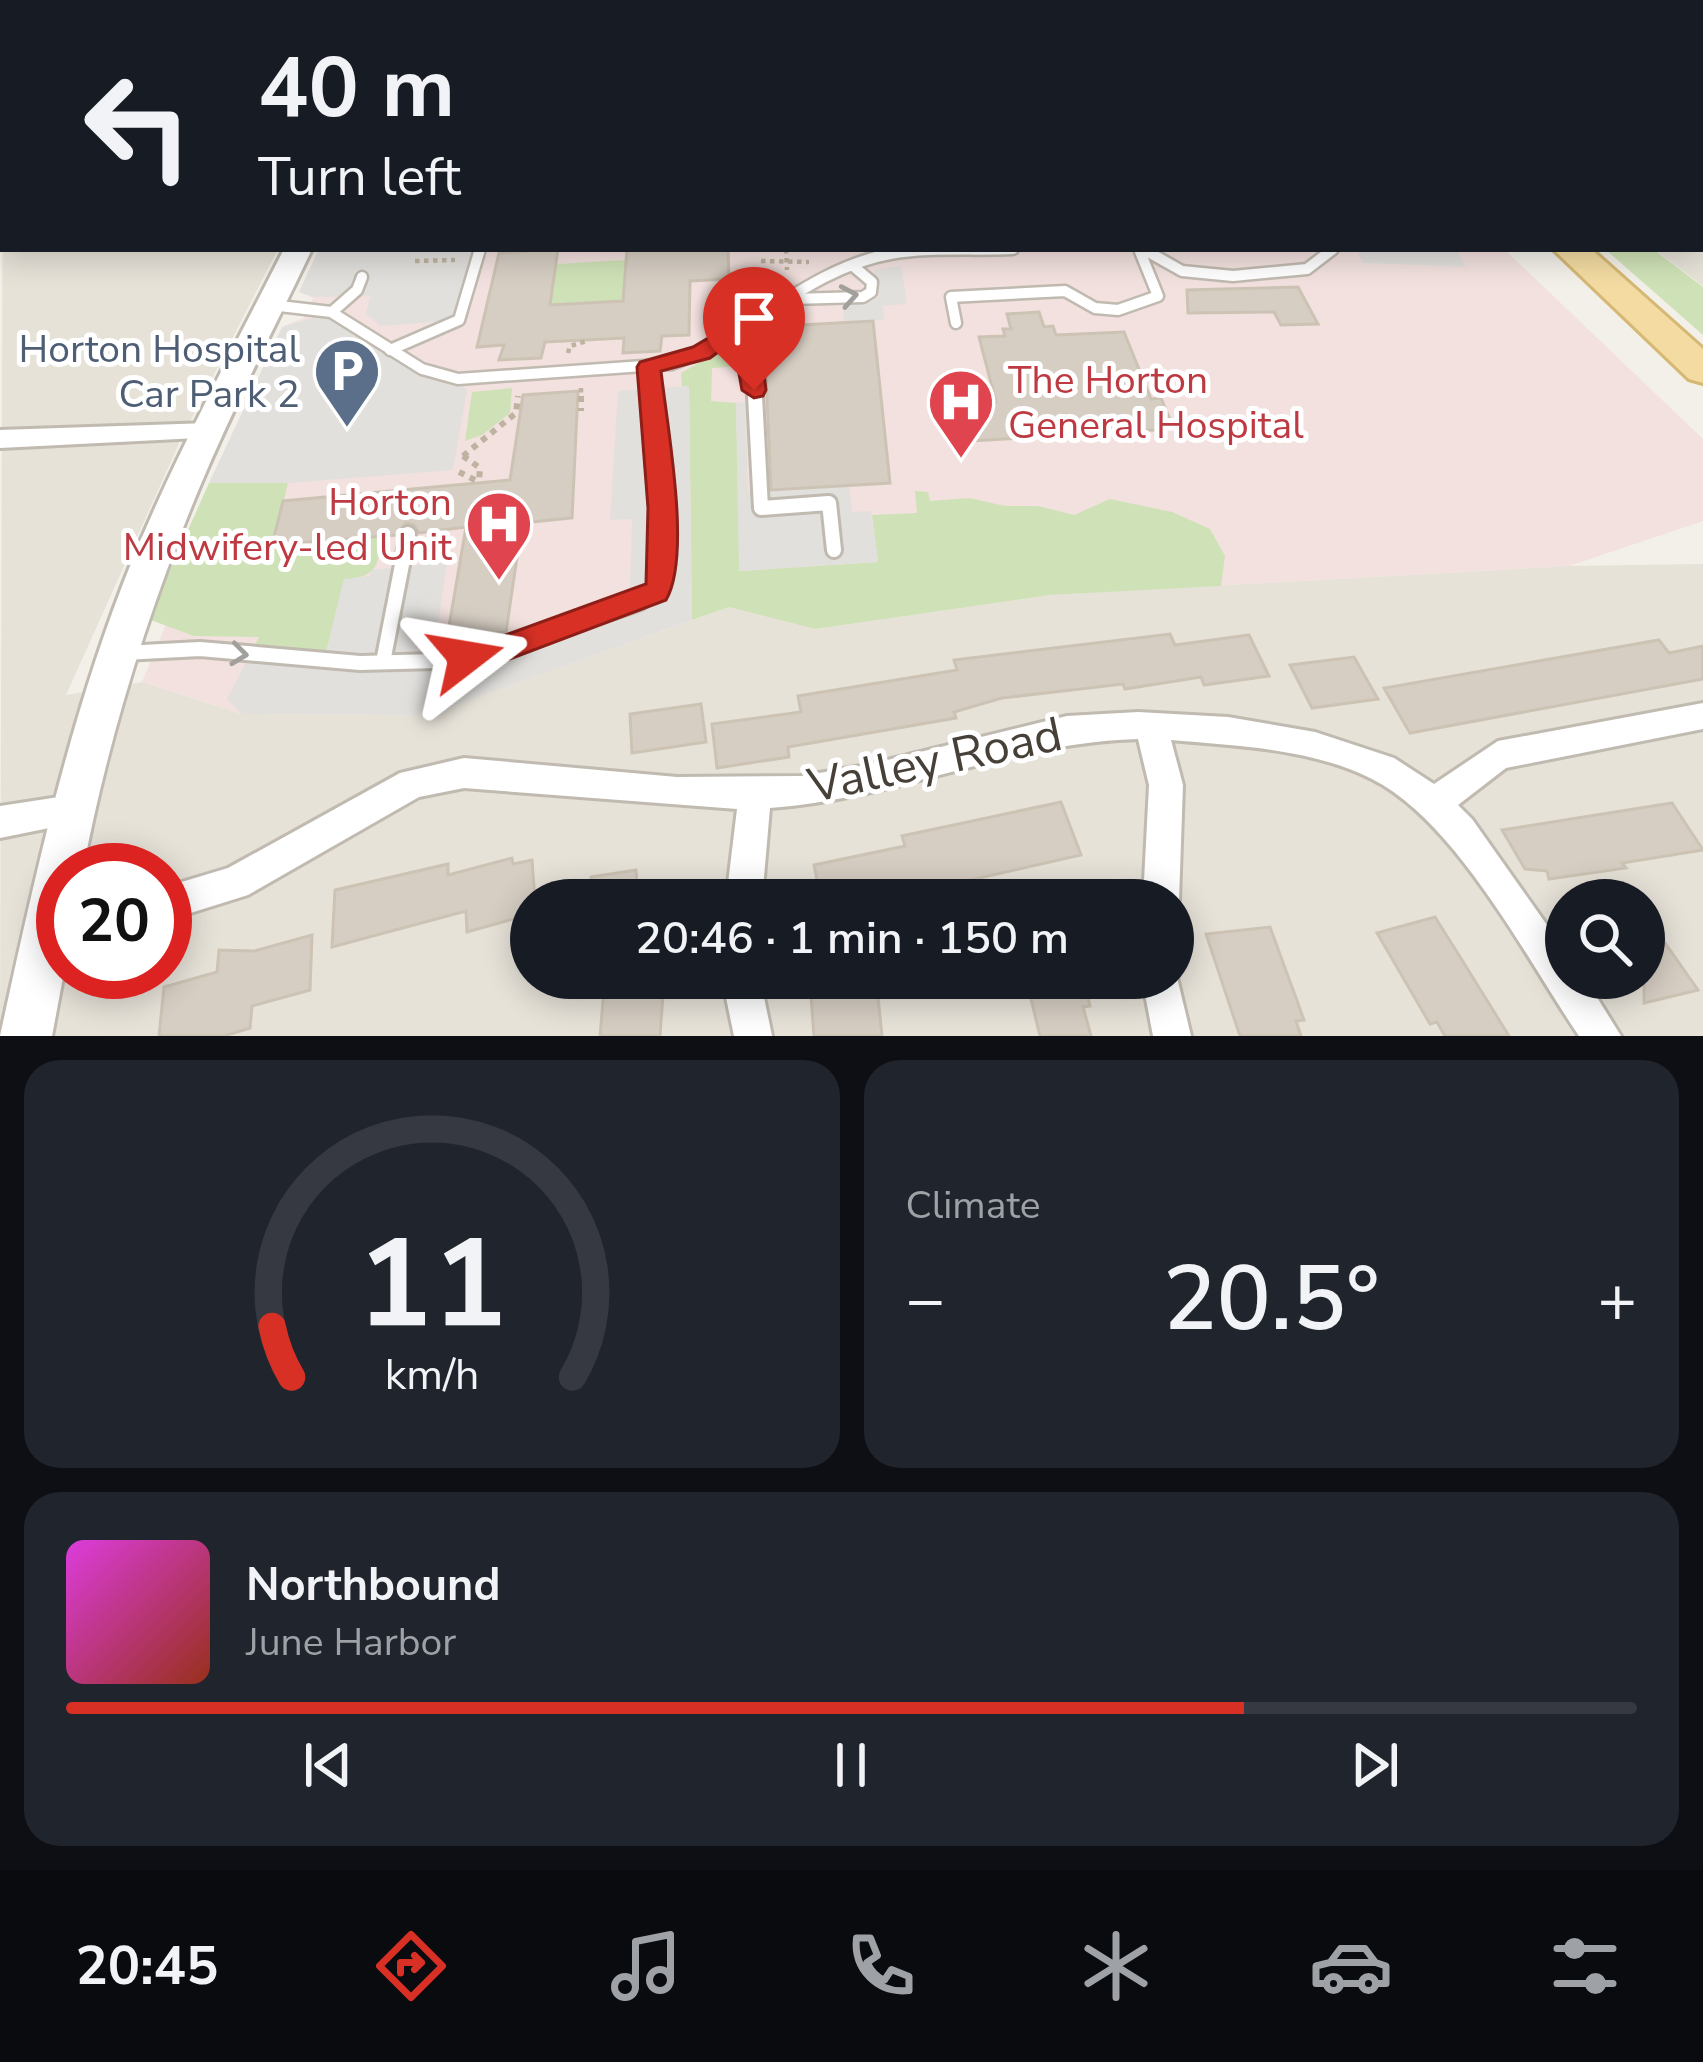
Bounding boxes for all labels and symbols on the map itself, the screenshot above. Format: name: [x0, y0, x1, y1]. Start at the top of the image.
pin: [703, 267, 805, 390]
one-way arrow: [839, 285, 859, 310]
place label: Horton Hospital Car Park 2: [19, 323, 300, 421]
parking icon: Horton Hospital Car Park 2: [312, 336, 382, 430]
place label: The Horton General Hospital: [1008, 354, 1304, 452]
hospital icon: The Horton General Hospital: [926, 367, 996, 461]
place label: Horton Midwifery-led Unit: [123, 476, 452, 574]
hospital icon: Horton Midwifery-led Unit: [464, 489, 534, 583]
position arrow: [403, 594, 529, 720]
one-way arrow: [229, 640, 249, 666]
street label: Valley Road: [801, 701, 1068, 819]
speed limit sign: 20: [36, 843, 192, 999]

